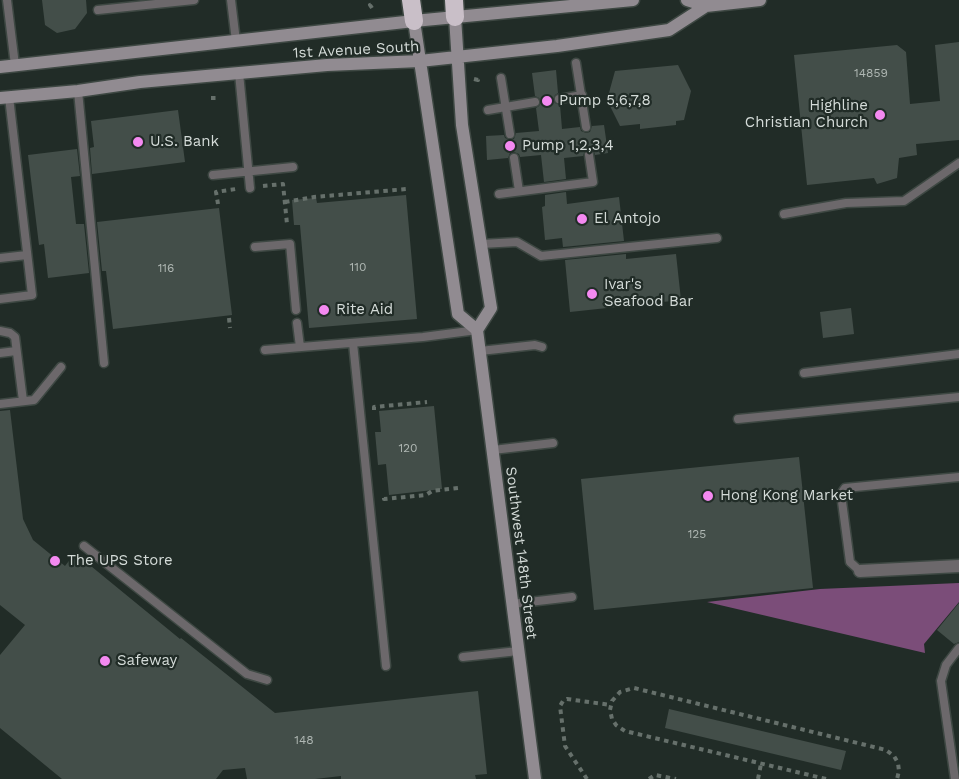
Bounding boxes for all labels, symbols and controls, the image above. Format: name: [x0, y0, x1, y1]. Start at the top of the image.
street label: 1st Avenue South: [292, 38, 420, 62]
house number: 14859: [854, 66, 888, 80]
place label: Pump 5,6,7,8: [559, 92, 651, 110]
marker: Pump 5,6,7,8: [540, 94, 554, 108]
place label: Highline Christian Church: [745, 97, 868, 132]
marker: Highline Christian Church: [873, 108, 887, 122]
place label: U.S. Bank: [150, 133, 219, 151]
marker: U.S. Bank: [131, 135, 145, 149]
place label: Pump 1,2,3,4: [522, 137, 614, 155]
marker: Pump 1,2,3,4: [503, 139, 517, 153]
place label: El Antojo: [594, 210, 661, 228]
marker: El Antojo: [575, 212, 589, 226]
house number: 110: [350, 260, 366, 274]
house number: 116: [158, 261, 174, 275]
place label: Ivar's Seafood Bar: [604, 276, 693, 311]
marker: Ivar's Seafood Bar: [585, 287, 599, 301]
place label: Rite Aid: [336, 301, 393, 319]
marker: Rite Aid: [317, 303, 331, 317]
house number: 120: [398, 441, 418, 455]
street label: Southwest 148th Street: [501, 466, 541, 640]
place label: Hong Kong Market: [720, 487, 853, 505]
marker: Hong Kong Market: [701, 489, 715, 503]
house number: 125: [688, 527, 706, 541]
place label: The UPS Store: [67, 552, 173, 570]
marker: The UPS Store: [48, 554, 62, 568]
place label: Safeway: [117, 652, 177, 670]
marker: Safeway: [98, 654, 112, 668]
house number: 148: [294, 733, 314, 747]

